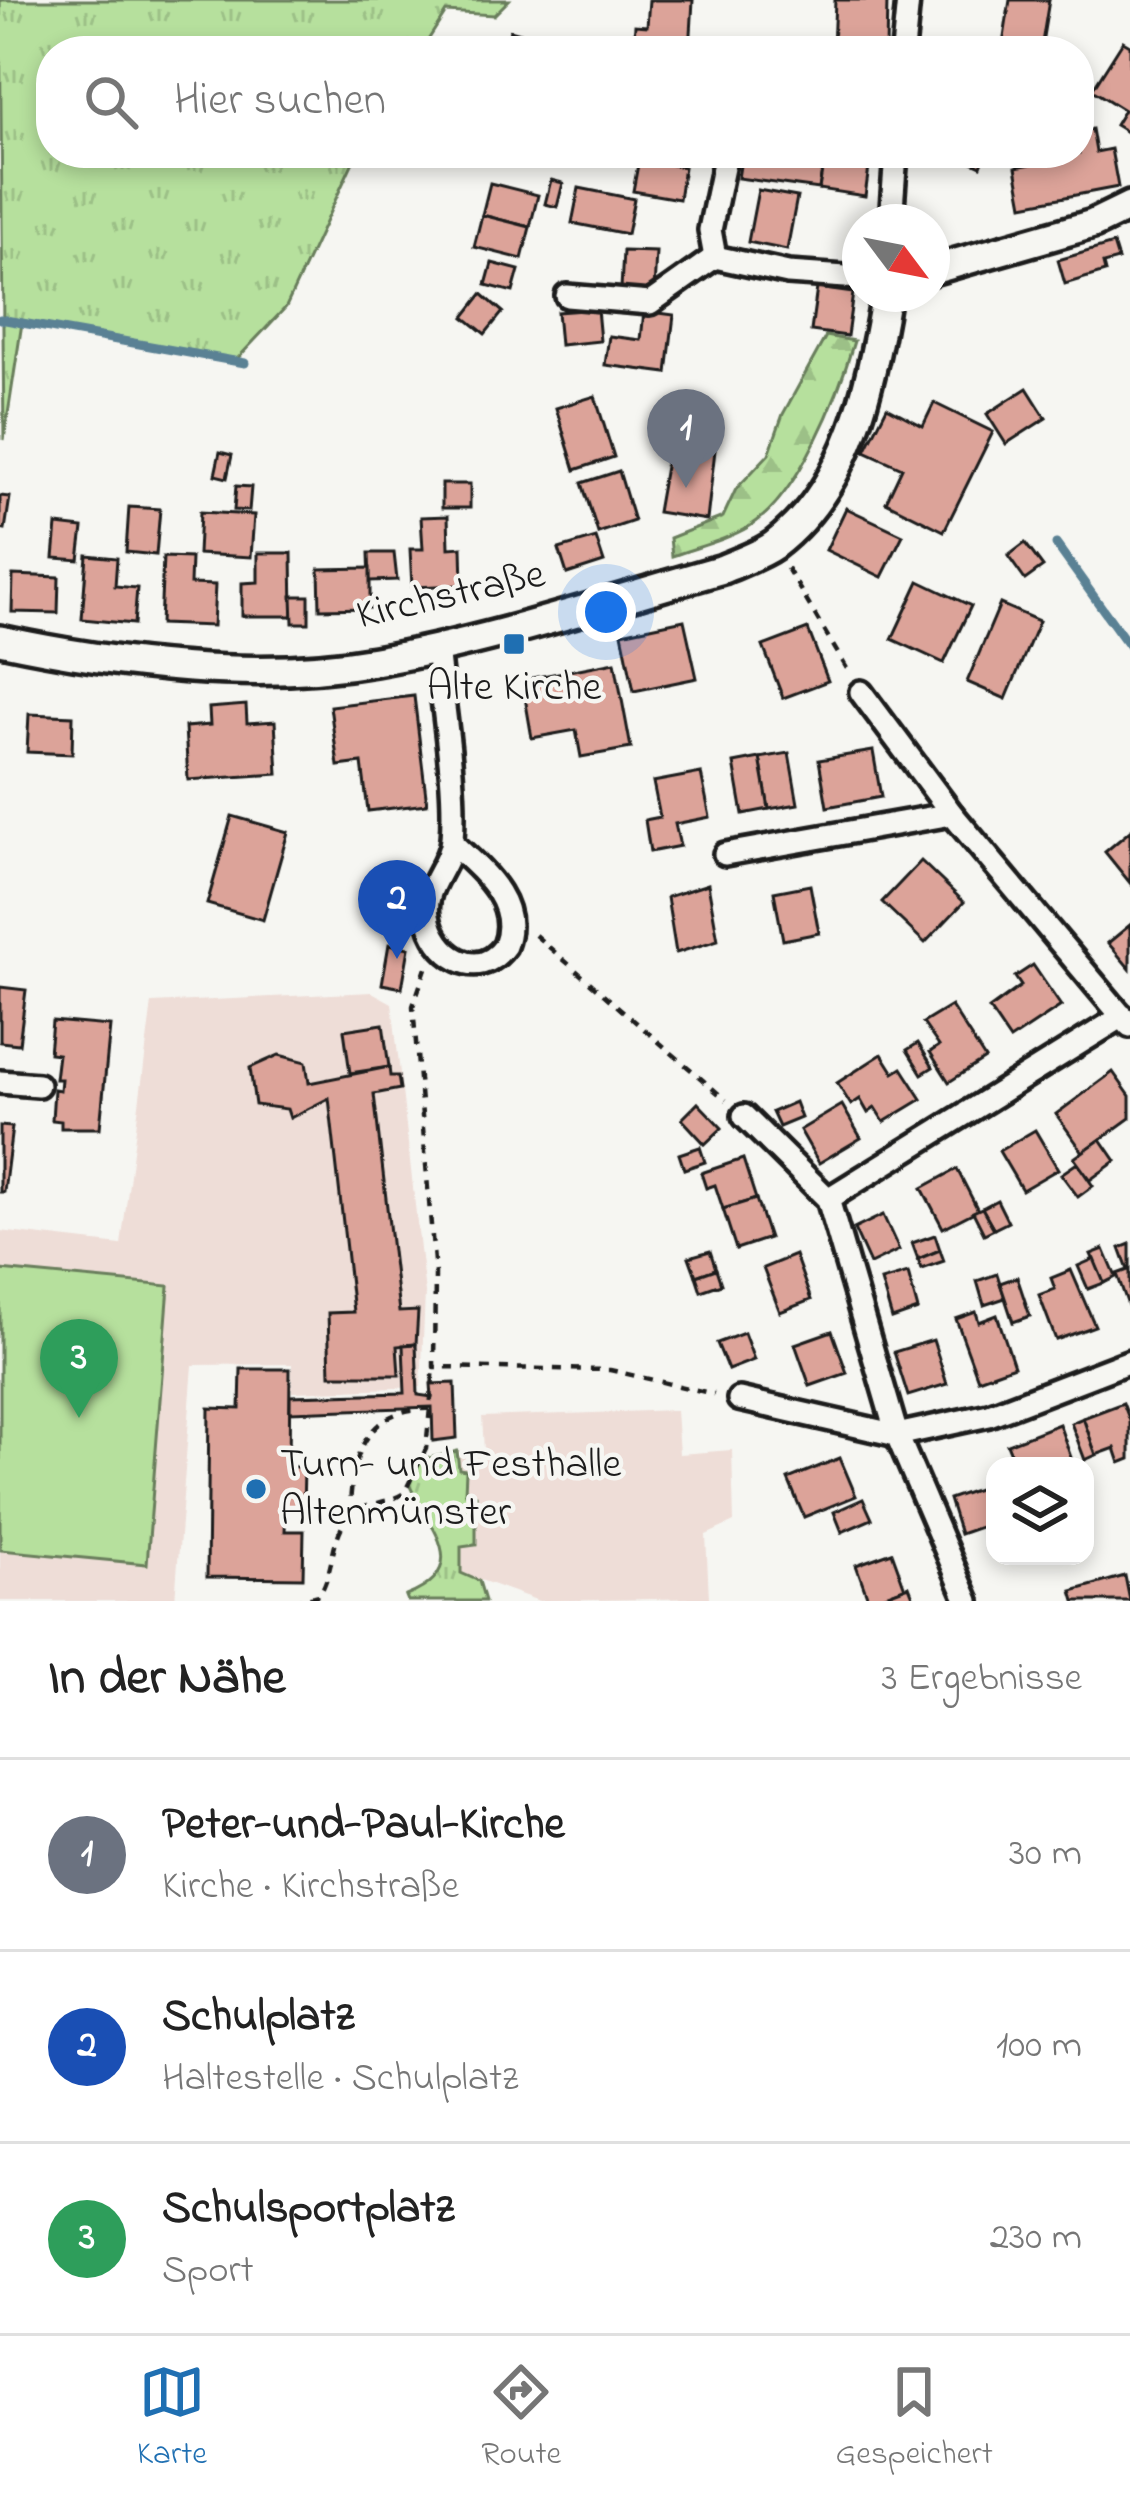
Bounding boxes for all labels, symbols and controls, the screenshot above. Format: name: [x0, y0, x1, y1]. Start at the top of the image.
search box: [36, 36, 1094, 168]
icon: search: [78, 69, 144, 135]
text: Hier suchen: [174, 69, 386, 135]
north arrow: [842, 204, 950, 312]
pin: 1: [647, 389, 725, 488]
street label: Kirchstraße: [351, 545, 551, 647]
your location: [576, 582, 636, 642]
marker: Alte Kirche: [501, 631, 527, 657]
place label: Alte Kirche: [427, 658, 602, 719]
pin: 2: [358, 860, 436, 959]
pin: 3: [40, 1319, 118, 1418]
place label: Turn- und Festhalle Altenmünster: [280, 1435, 621, 1544]
map controls: [986, 1457, 1094, 1565]
button: layers: [986, 1457, 1094, 1565]
marker: Turn- und Festhalle Altenmünster: [243, 1476, 269, 1502]
text: In der Nähe: [48, 1642, 285, 1717]
text: 3 Ergebnisse: [881, 1651, 1082, 1708]
text: Peter-und-Paul-Kirche: [162, 1793, 565, 1859]
text: 1: [81, 1826, 93, 1883]
text: 30 m: [1009, 1826, 1082, 1883]
text: Kirche · Kirchstraße: [162, 1859, 459, 1916]
text: Schulplatz: [162, 1985, 354, 2051]
text: 2: [77, 2018, 97, 2075]
text: 100 m: [996, 2018, 1082, 2075]
text: Haltestelle · Schulplatz: [162, 2051, 518, 2108]
text: Schulsportplatz: [162, 2177, 454, 2243]
text: 3: [79, 2210, 95, 2267]
text: 230 m: [990, 2210, 1082, 2267]
text: Sport: [162, 2243, 254, 2300]
tab: Karte: [137, 2359, 207, 2479]
tab: Route: [481, 2359, 561, 2479]
tab: Gespeichert: [836, 2359, 993, 2479]

